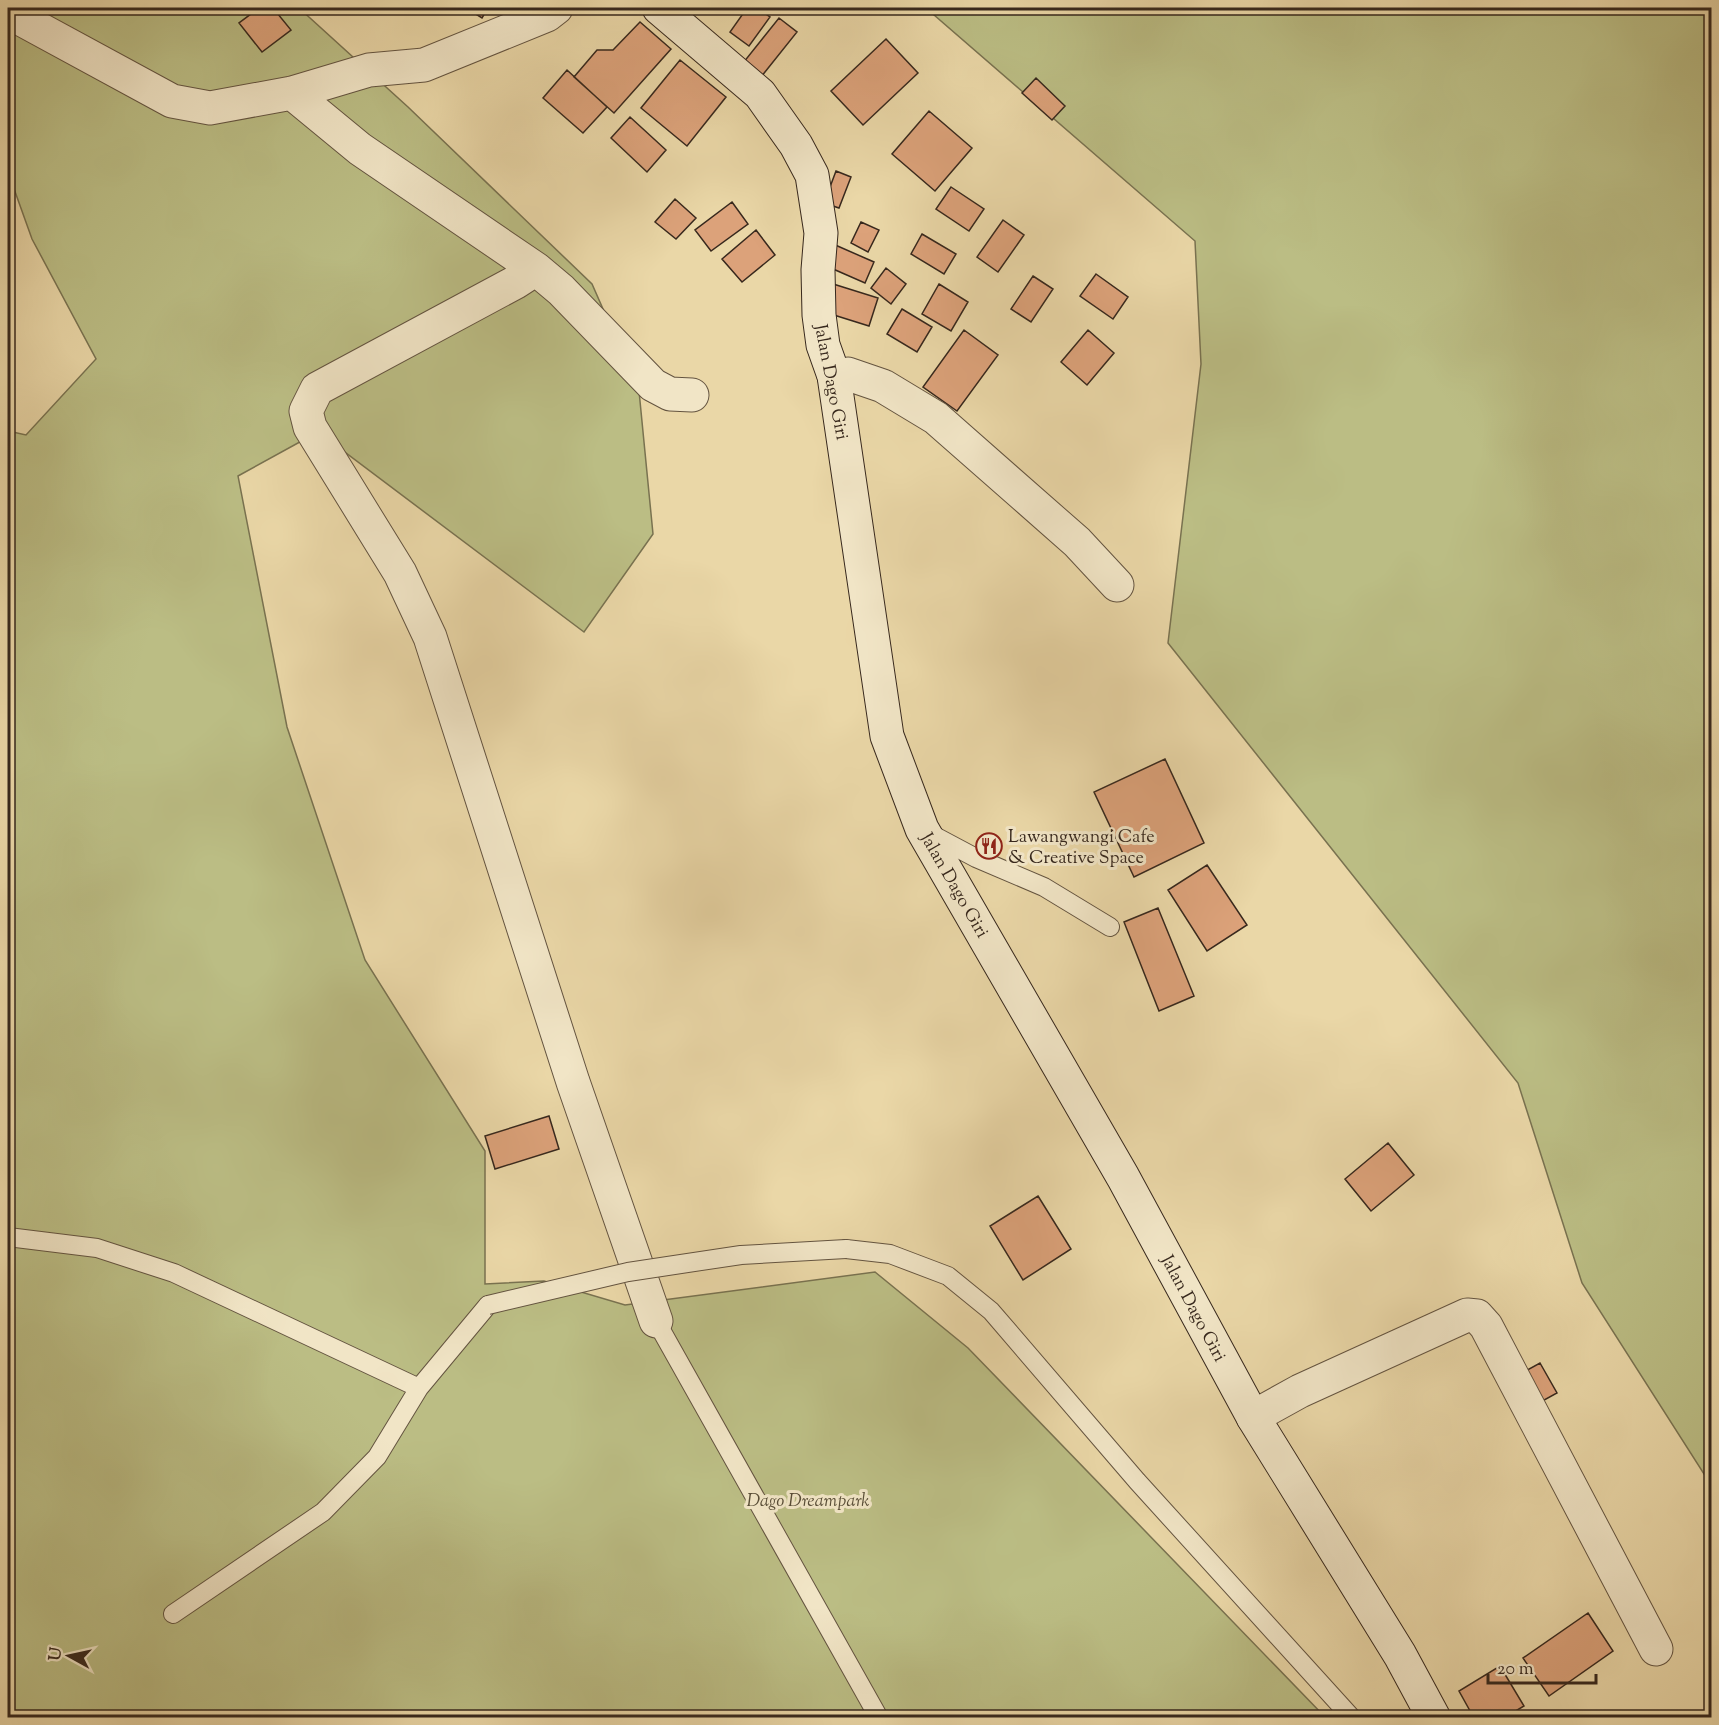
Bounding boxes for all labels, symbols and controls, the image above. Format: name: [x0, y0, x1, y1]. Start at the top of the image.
street label: Jalan Dago Giri: [806, 321, 854, 443]
place label: Lawangwangi Cafe & Creative Space: [1008, 825, 1155, 872]
street label: Jalan Dago Giri: [912, 828, 994, 943]
restaurant icon: Lawangwangi Cafe & Creative Space: [974, 831, 1004, 861]
street label: Jalan Dago Giri: [1153, 1250, 1231, 1367]
park label: Dago Dreampark: [747, 1489, 870, 1515]
north arrow: [39, 1626, 99, 1686]
text: U: [44, 1645, 69, 1662]
scale bar: [1488, 1647, 1596, 1685]
text: 20 m: [1497, 1657, 1534, 1683]

